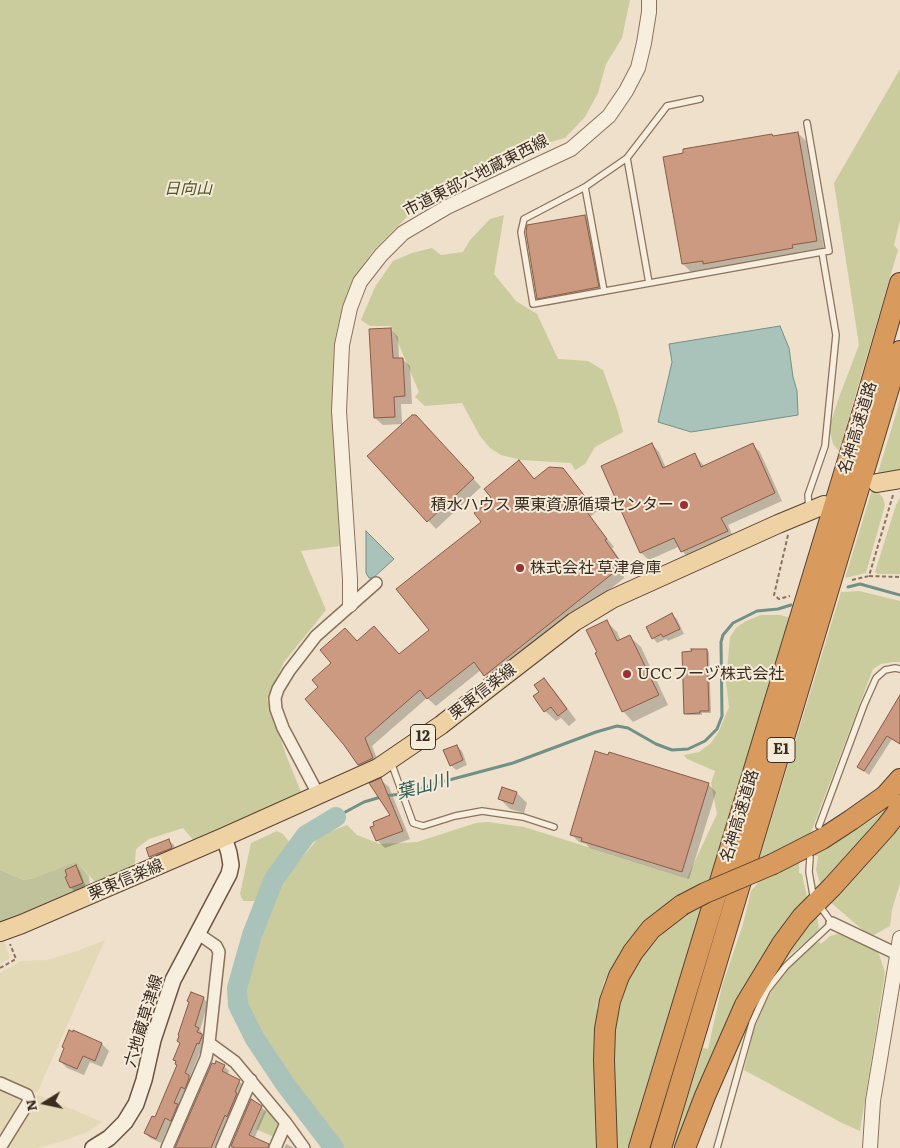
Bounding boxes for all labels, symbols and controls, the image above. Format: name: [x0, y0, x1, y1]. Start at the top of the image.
street label: 市道東部六地蔵東西線: [400, 131, 552, 221]
park label: 日向山: [164, 179, 212, 199]
street label: 名神高速道路: [835, 379, 881, 477]
place label: 積水ハウス 栗東資源循環センター: [431, 495, 674, 515]
marker: 積水ハウス 栗東資源循環センター: [678, 499, 690, 511]
place label: 株式会社 草津倉庫: [530, 558, 661, 578]
marker: 株式会社 草津倉庫: [514, 562, 526, 574]
street label: 栗東信楽線: [446, 660, 520, 724]
place label: UCCフーヅ株式会社: [637, 664, 784, 684]
marker: UCCフーヅ株式会社: [621, 668, 633, 680]
road number: 12: [410, 724, 436, 750]
road number: E1: [767, 738, 795, 762]
street label: 名神高速道路: [717, 767, 763, 865]
water label: 葉山川: [394, 770, 452, 804]
street label: 栗東信楽線: [85, 856, 167, 904]
street label: 六地蔵草津線: [121, 972, 167, 1070]
north arrow: [20, 1078, 70, 1128]
text: N: [19, 1098, 41, 1113]

